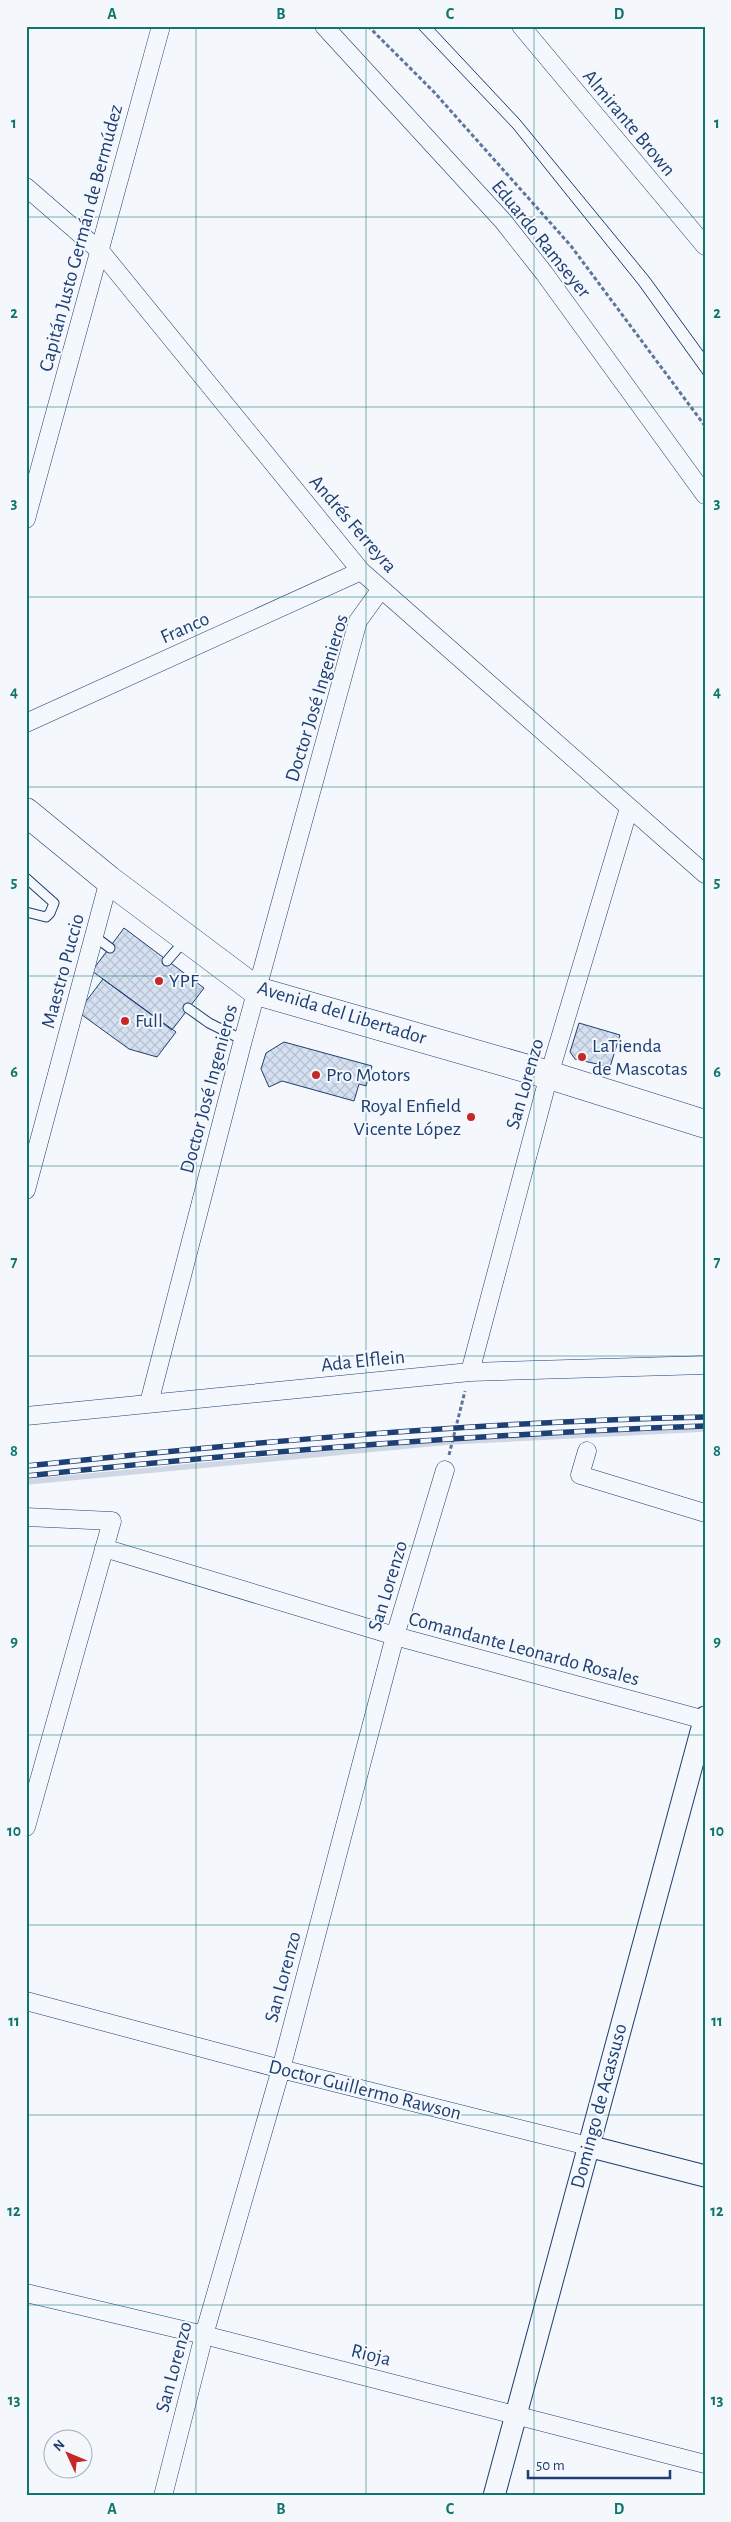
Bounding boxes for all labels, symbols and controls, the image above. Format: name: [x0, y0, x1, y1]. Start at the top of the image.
text: A: [107, 6, 117, 22]
text: B: [276, 6, 286, 22]
text: C: [446, 6, 455, 22]
text: D: [614, 6, 625, 22]
street label: Almirante Brown: [579, 66, 679, 180]
street label: Capitán Justo Germán de Bermúdez: [36, 102, 126, 374]
text: 1: [11, 115, 17, 131]
text: 1: [714, 115, 720, 131]
street label: Eduardo Ramseyer: [488, 176, 595, 302]
text: 2: [10, 305, 18, 321]
text: 2: [713, 305, 721, 321]
street label: Andrés Ferreyra: [306, 471, 400, 577]
text: 3: [11, 495, 18, 511]
text: 3: [714, 495, 721, 511]
street label: Franco: [158, 608, 212, 648]
street label: Doctor José Ingenieros: [282, 612, 352, 784]
text: 4: [10, 684, 18, 700]
text: 4: [713, 684, 721, 700]
text: 5: [11, 874, 18, 890]
text: 5: [714, 874, 721, 890]
street label: Maestro Puccio: [38, 912, 88, 1030]
place label: YPF: [169, 971, 199, 991]
marker: YPF: [153, 975, 165, 987]
street label: Avenida del Libertador: [255, 978, 429, 1048]
street label: Doctor José Ingenieros: [177, 1002, 241, 1176]
place label: Full: [135, 1011, 163, 1031]
marker: Full: [119, 1015, 131, 1027]
street label: San Lorenzo: [503, 1036, 547, 1132]
place label: LaTienda de Mascotas: [592, 1036, 688, 1079]
marker: LaTienda de Mascotas: [576, 1051, 588, 1063]
text: 6: [10, 1064, 18, 1080]
text: 6: [713, 1064, 721, 1080]
place label: Pro Motors: [326, 1065, 410, 1085]
marker: Pro Motors: [310, 1069, 322, 1081]
place label: Royal Enfield Vicente López: [354, 1096, 461, 1139]
marker: Royal Enfield Vicente López: [465, 1111, 477, 1123]
text: 7: [11, 1254, 18, 1270]
text: 7: [714, 1254, 721, 1270]
street label: Ada Elflein: [320, 1347, 406, 1375]
text: 8: [10, 1443, 18, 1459]
text: 8: [713, 1443, 721, 1459]
street label: San Lorenzo: [365, 1539, 411, 1633]
street label: Comandante Leonardo Rosales: [407, 1609, 641, 1689]
text: 9: [10, 1633, 18, 1649]
text: 9: [713, 1633, 721, 1649]
text: 10: [7, 1823, 21, 1839]
text: 10: [710, 1823, 724, 1839]
street label: San Lorenzo: [261, 1929, 305, 2025]
text: 11: [8, 2013, 20, 2029]
text: 11: [711, 2013, 723, 2029]
street label: Domingo de Acassuso: [567, 2021, 631, 2191]
street label: Doctor Guillermo Rawson: [267, 2056, 463, 2124]
text: 12: [7, 2203, 21, 2219]
text: 12: [710, 2203, 724, 2219]
street label: San Lorenzo: [152, 2319, 196, 2415]
street label: Rioja: [349, 2340, 393, 2370]
text: 13: [8, 2392, 20, 2408]
text: 13: [711, 2392, 723, 2408]
north arrow: [42, 2430, 92, 2480]
text: N: [51, 2437, 68, 2454]
scale bar: [528, 2447, 671, 2479]
text: 50 m: [536, 2458, 565, 2473]
text: A: [107, 2501, 117, 2517]
text: B: [276, 2501, 286, 2517]
text: C: [446, 2501, 455, 2517]
text: D: [614, 2501, 625, 2517]

